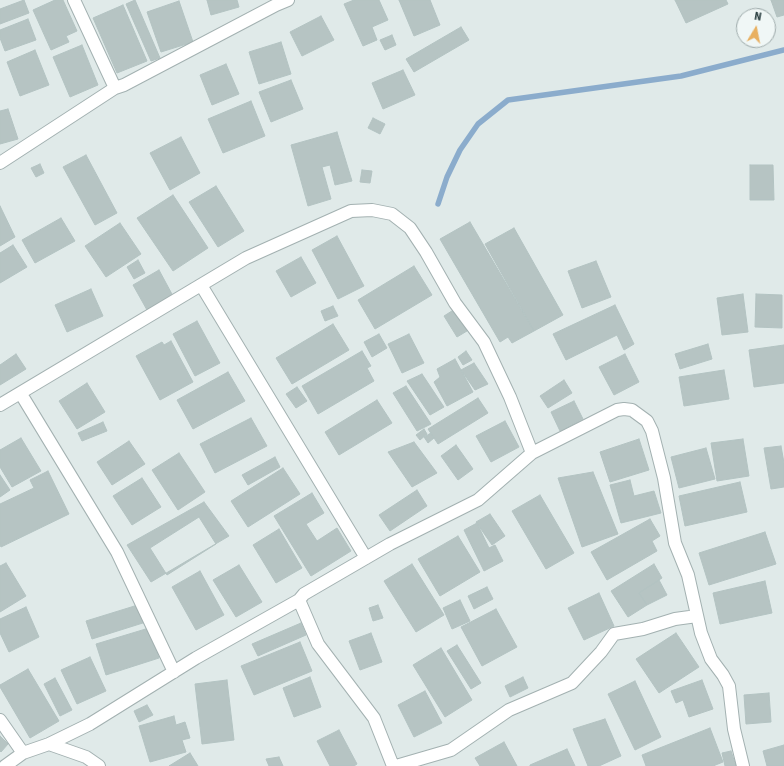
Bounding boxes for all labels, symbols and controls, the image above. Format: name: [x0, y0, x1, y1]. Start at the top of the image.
north arrow: [736, 8, 776, 48]
text: N: [753, 9, 763, 25]

